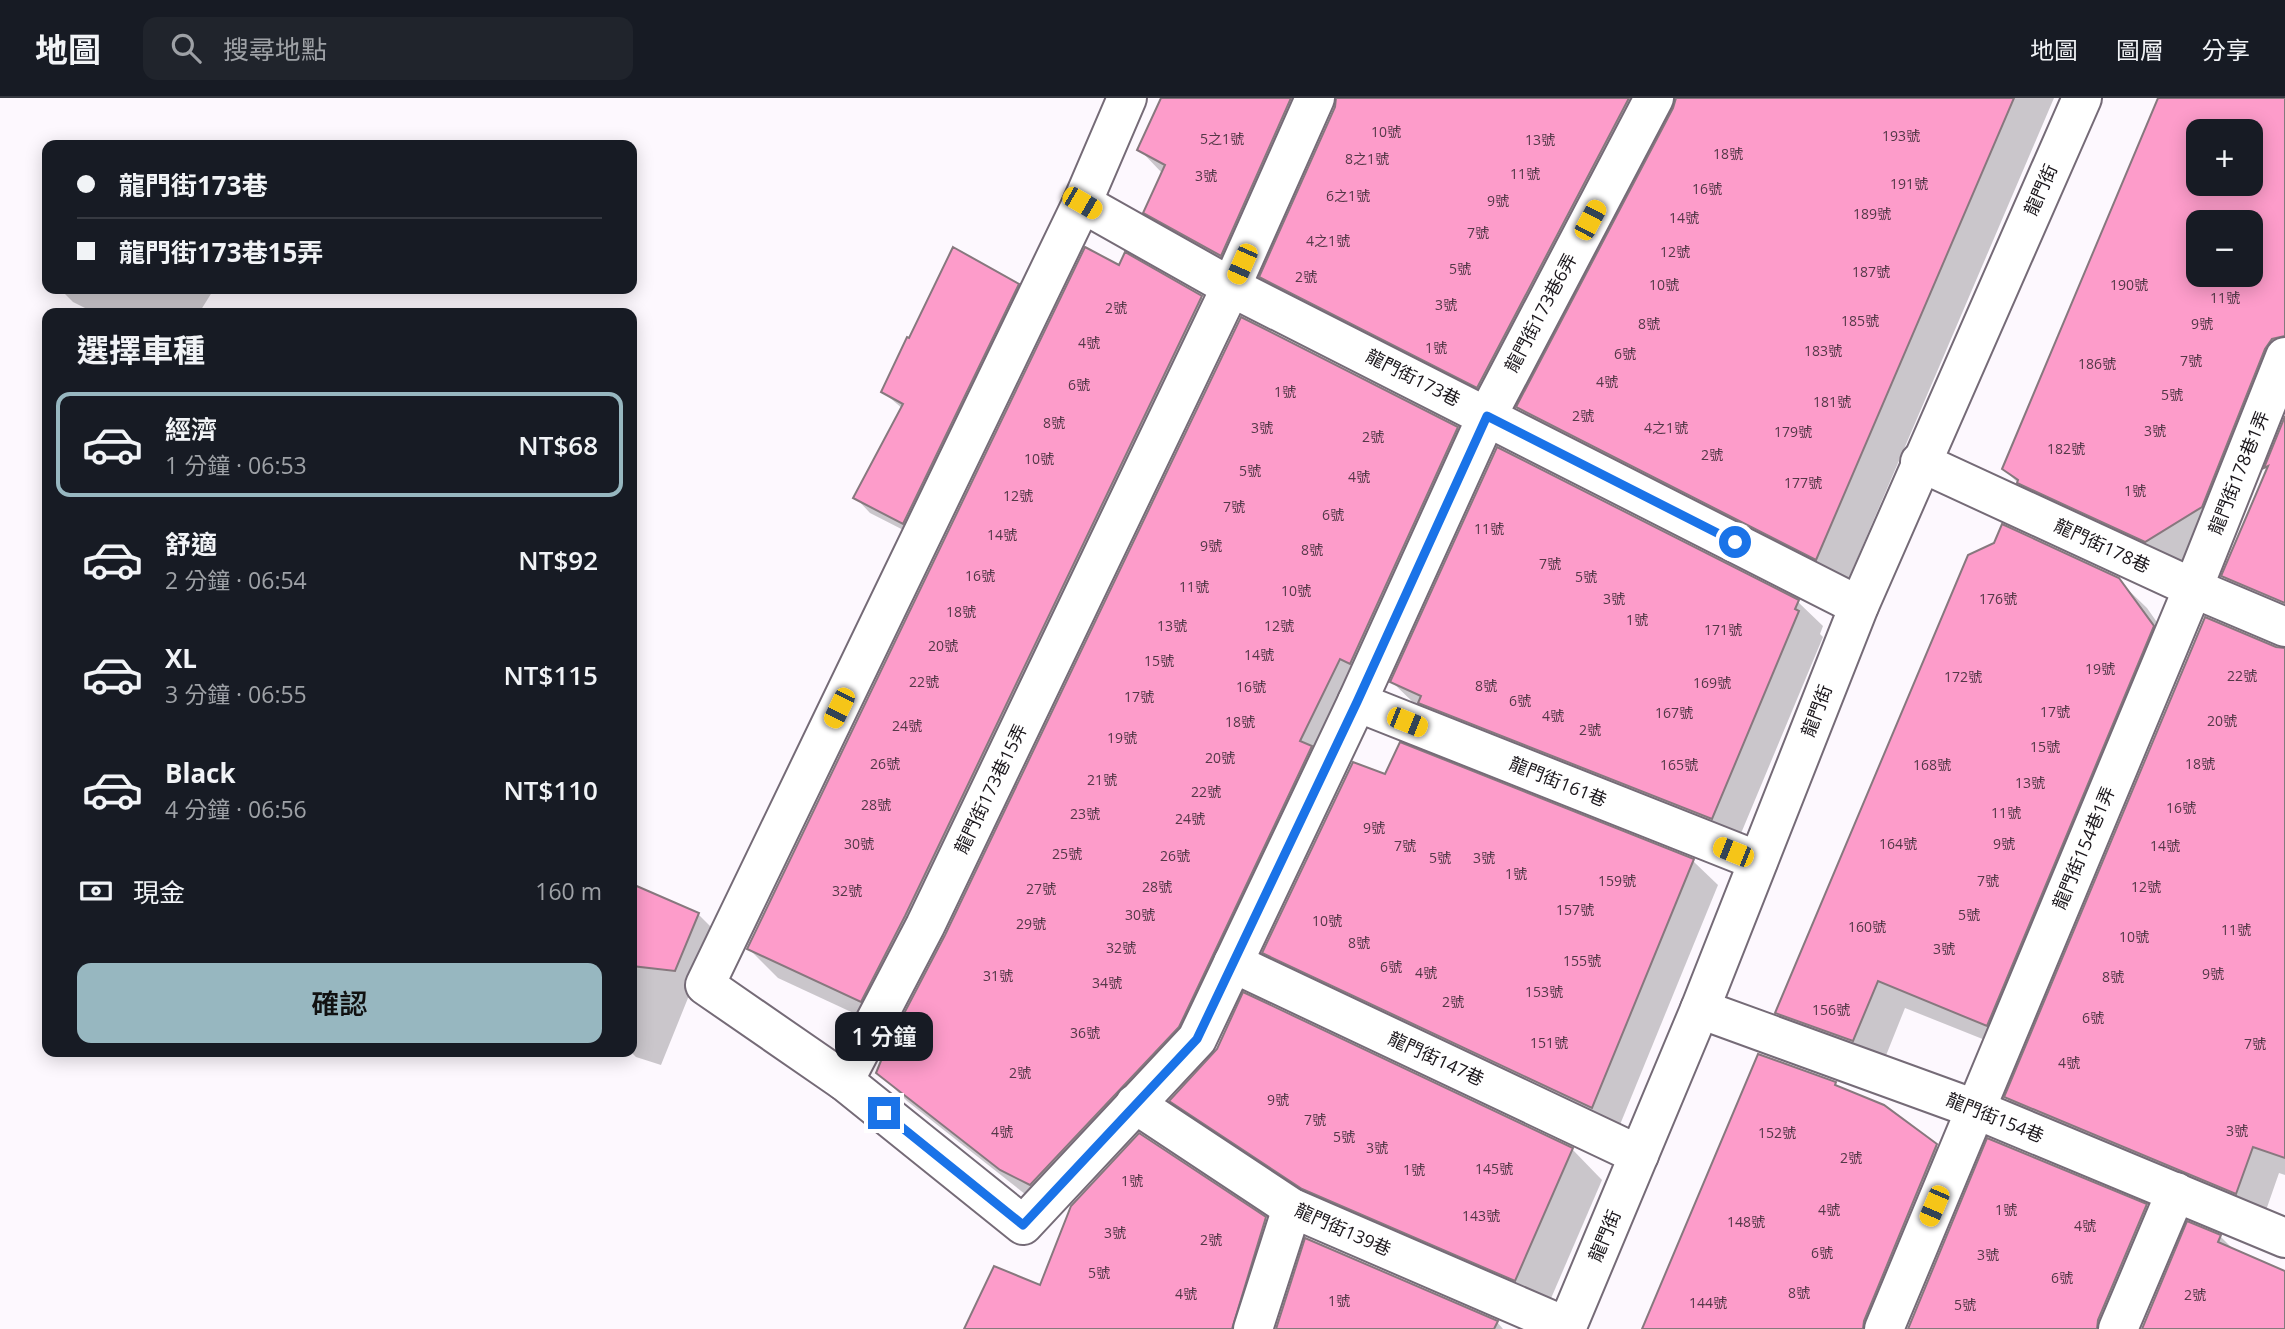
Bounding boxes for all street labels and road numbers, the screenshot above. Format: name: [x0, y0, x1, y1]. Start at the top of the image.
street label: 龍門街: [2018, 160, 2062, 219]
street label: 龍門街173巷6弄: [1499, 249, 1582, 376]
street label: 龍門街173巷: [1362, 343, 1465, 411]
street label: 龍門街178巷1弄: [2202, 407, 2274, 538]
street label: 龍門街178巷: [2051, 512, 2154, 578]
street label: 龍門街: [1795, 681, 1837, 740]
street label: 龍門街173巷15弄: [948, 720, 1032, 857]
street label: 龍門街161巷: [1506, 751, 1611, 811]
street label: 龍門街154巷1弄: [2046, 783, 2120, 913]
street label: 龍門街147巷: [1385, 1025, 1488, 1091]
street label: 龍門街154巷: [1943, 1087, 2048, 1147]
street label: 龍門街139巷: [1292, 1197, 1395, 1261]
street label: 龍門街: [1582, 1206, 1626, 1265]

